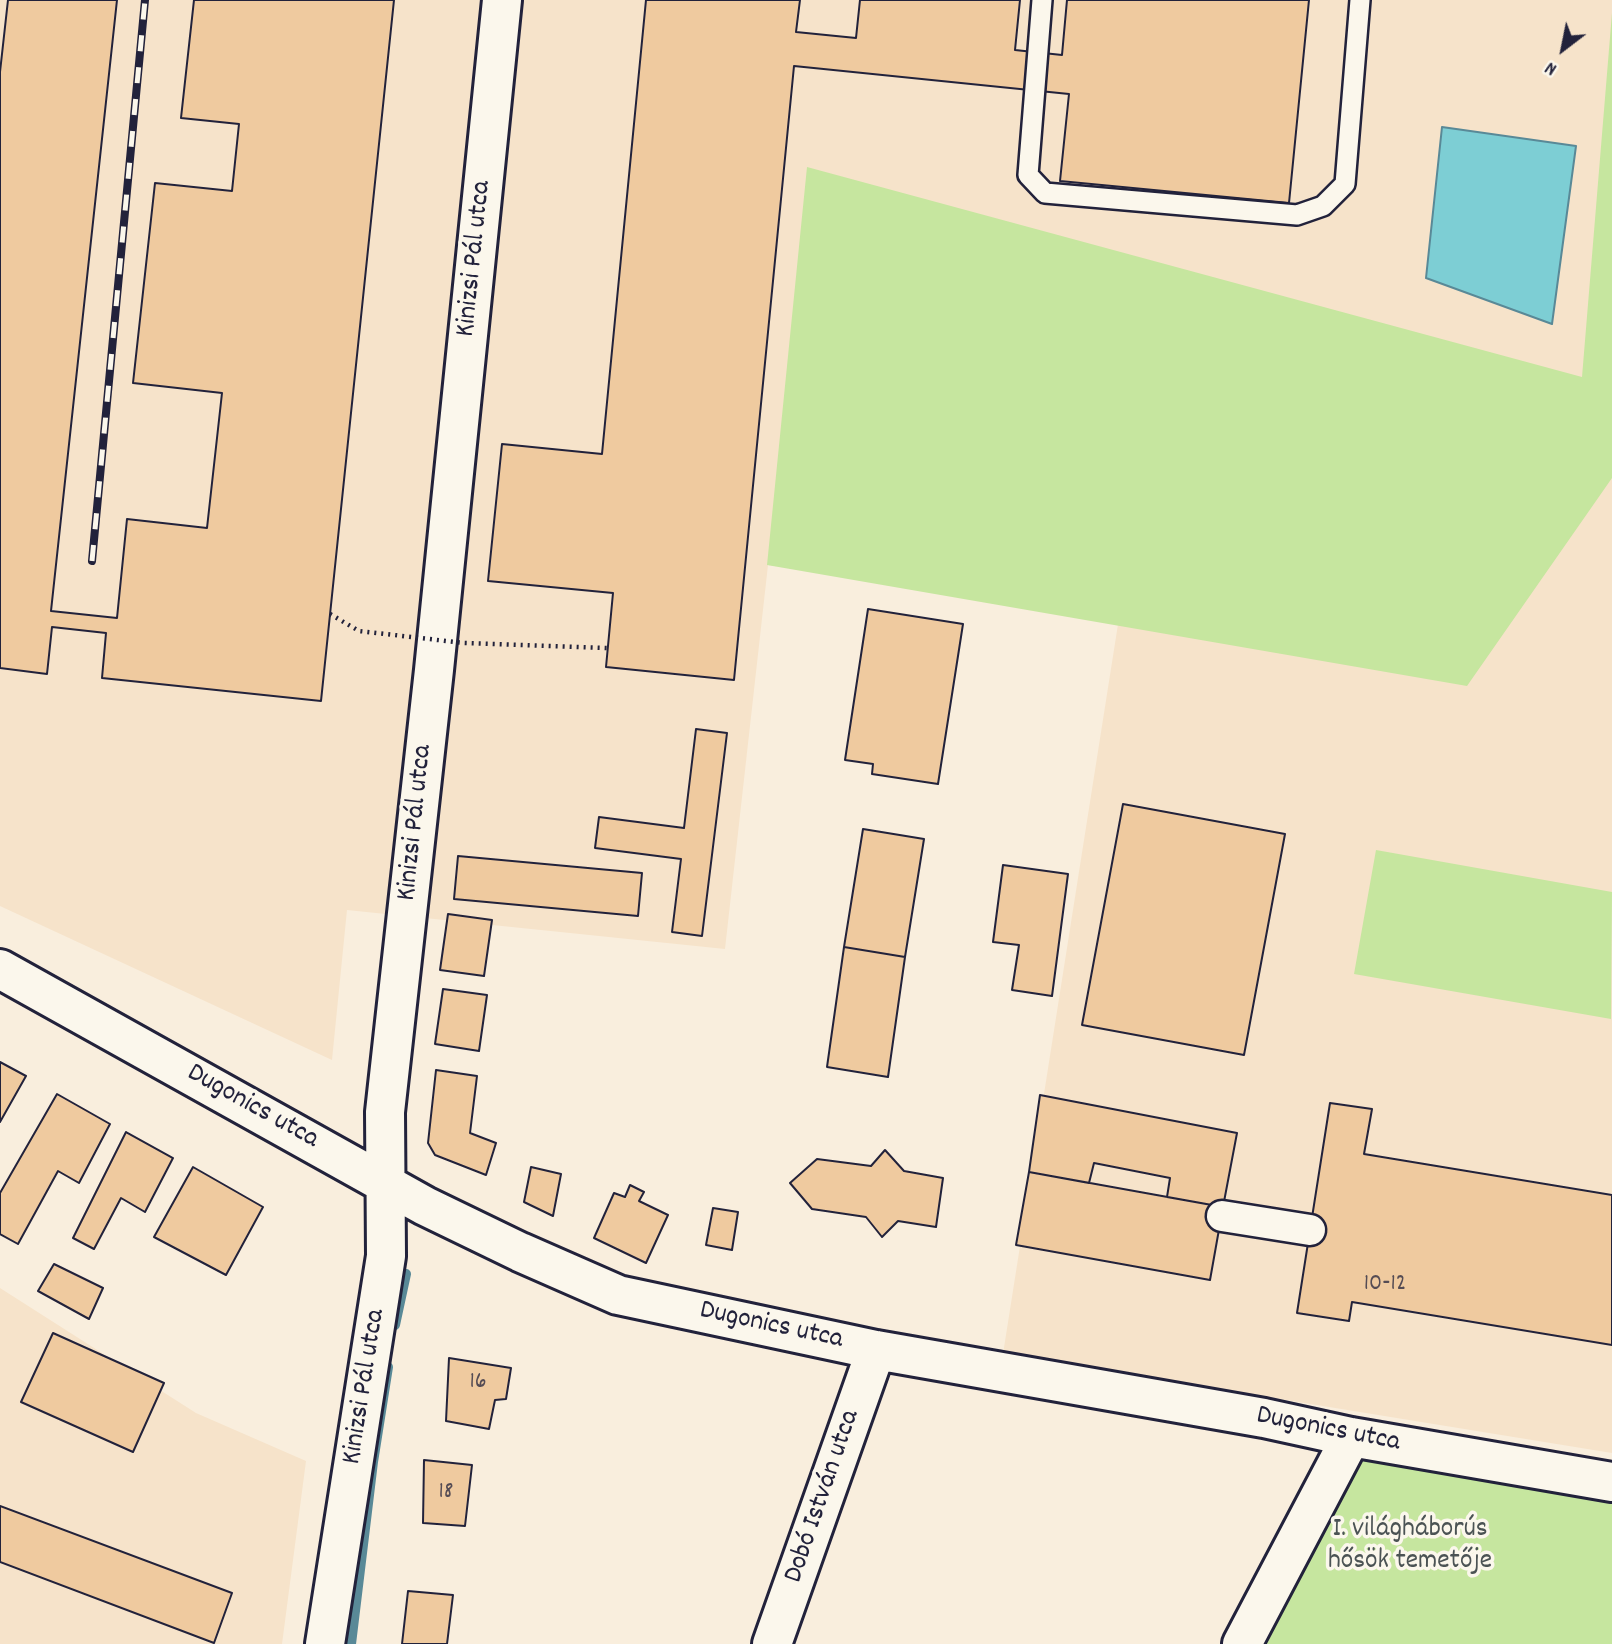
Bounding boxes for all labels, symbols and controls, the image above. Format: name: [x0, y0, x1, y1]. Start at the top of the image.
north arrow: [1528, 14, 1598, 84]
text: N: [1540, 53, 1563, 81]
street label: Kinizsi Pál utca: [451, 179, 501, 339]
street label: Kinizsi Pál utca: [392, 743, 442, 903]
street label: Dugonics utca: [180, 1058, 324, 1158]
house number: 10-12: [1364, 1272, 1406, 1300]
street label: Dugonics utca: [696, 1295, 846, 1359]
street label: Kinizsi Pál utca: [337, 1307, 395, 1467]
house number: 16: [469, 1370, 487, 1398]
street label: Dugonics utca: [1253, 1401, 1403, 1461]
street label: Dobó István utca: [779, 1406, 869, 1588]
house number: 18: [439, 1480, 453, 1508]
park label: I. világháborús hősök temetője: [1328, 1514, 1492, 1580]

